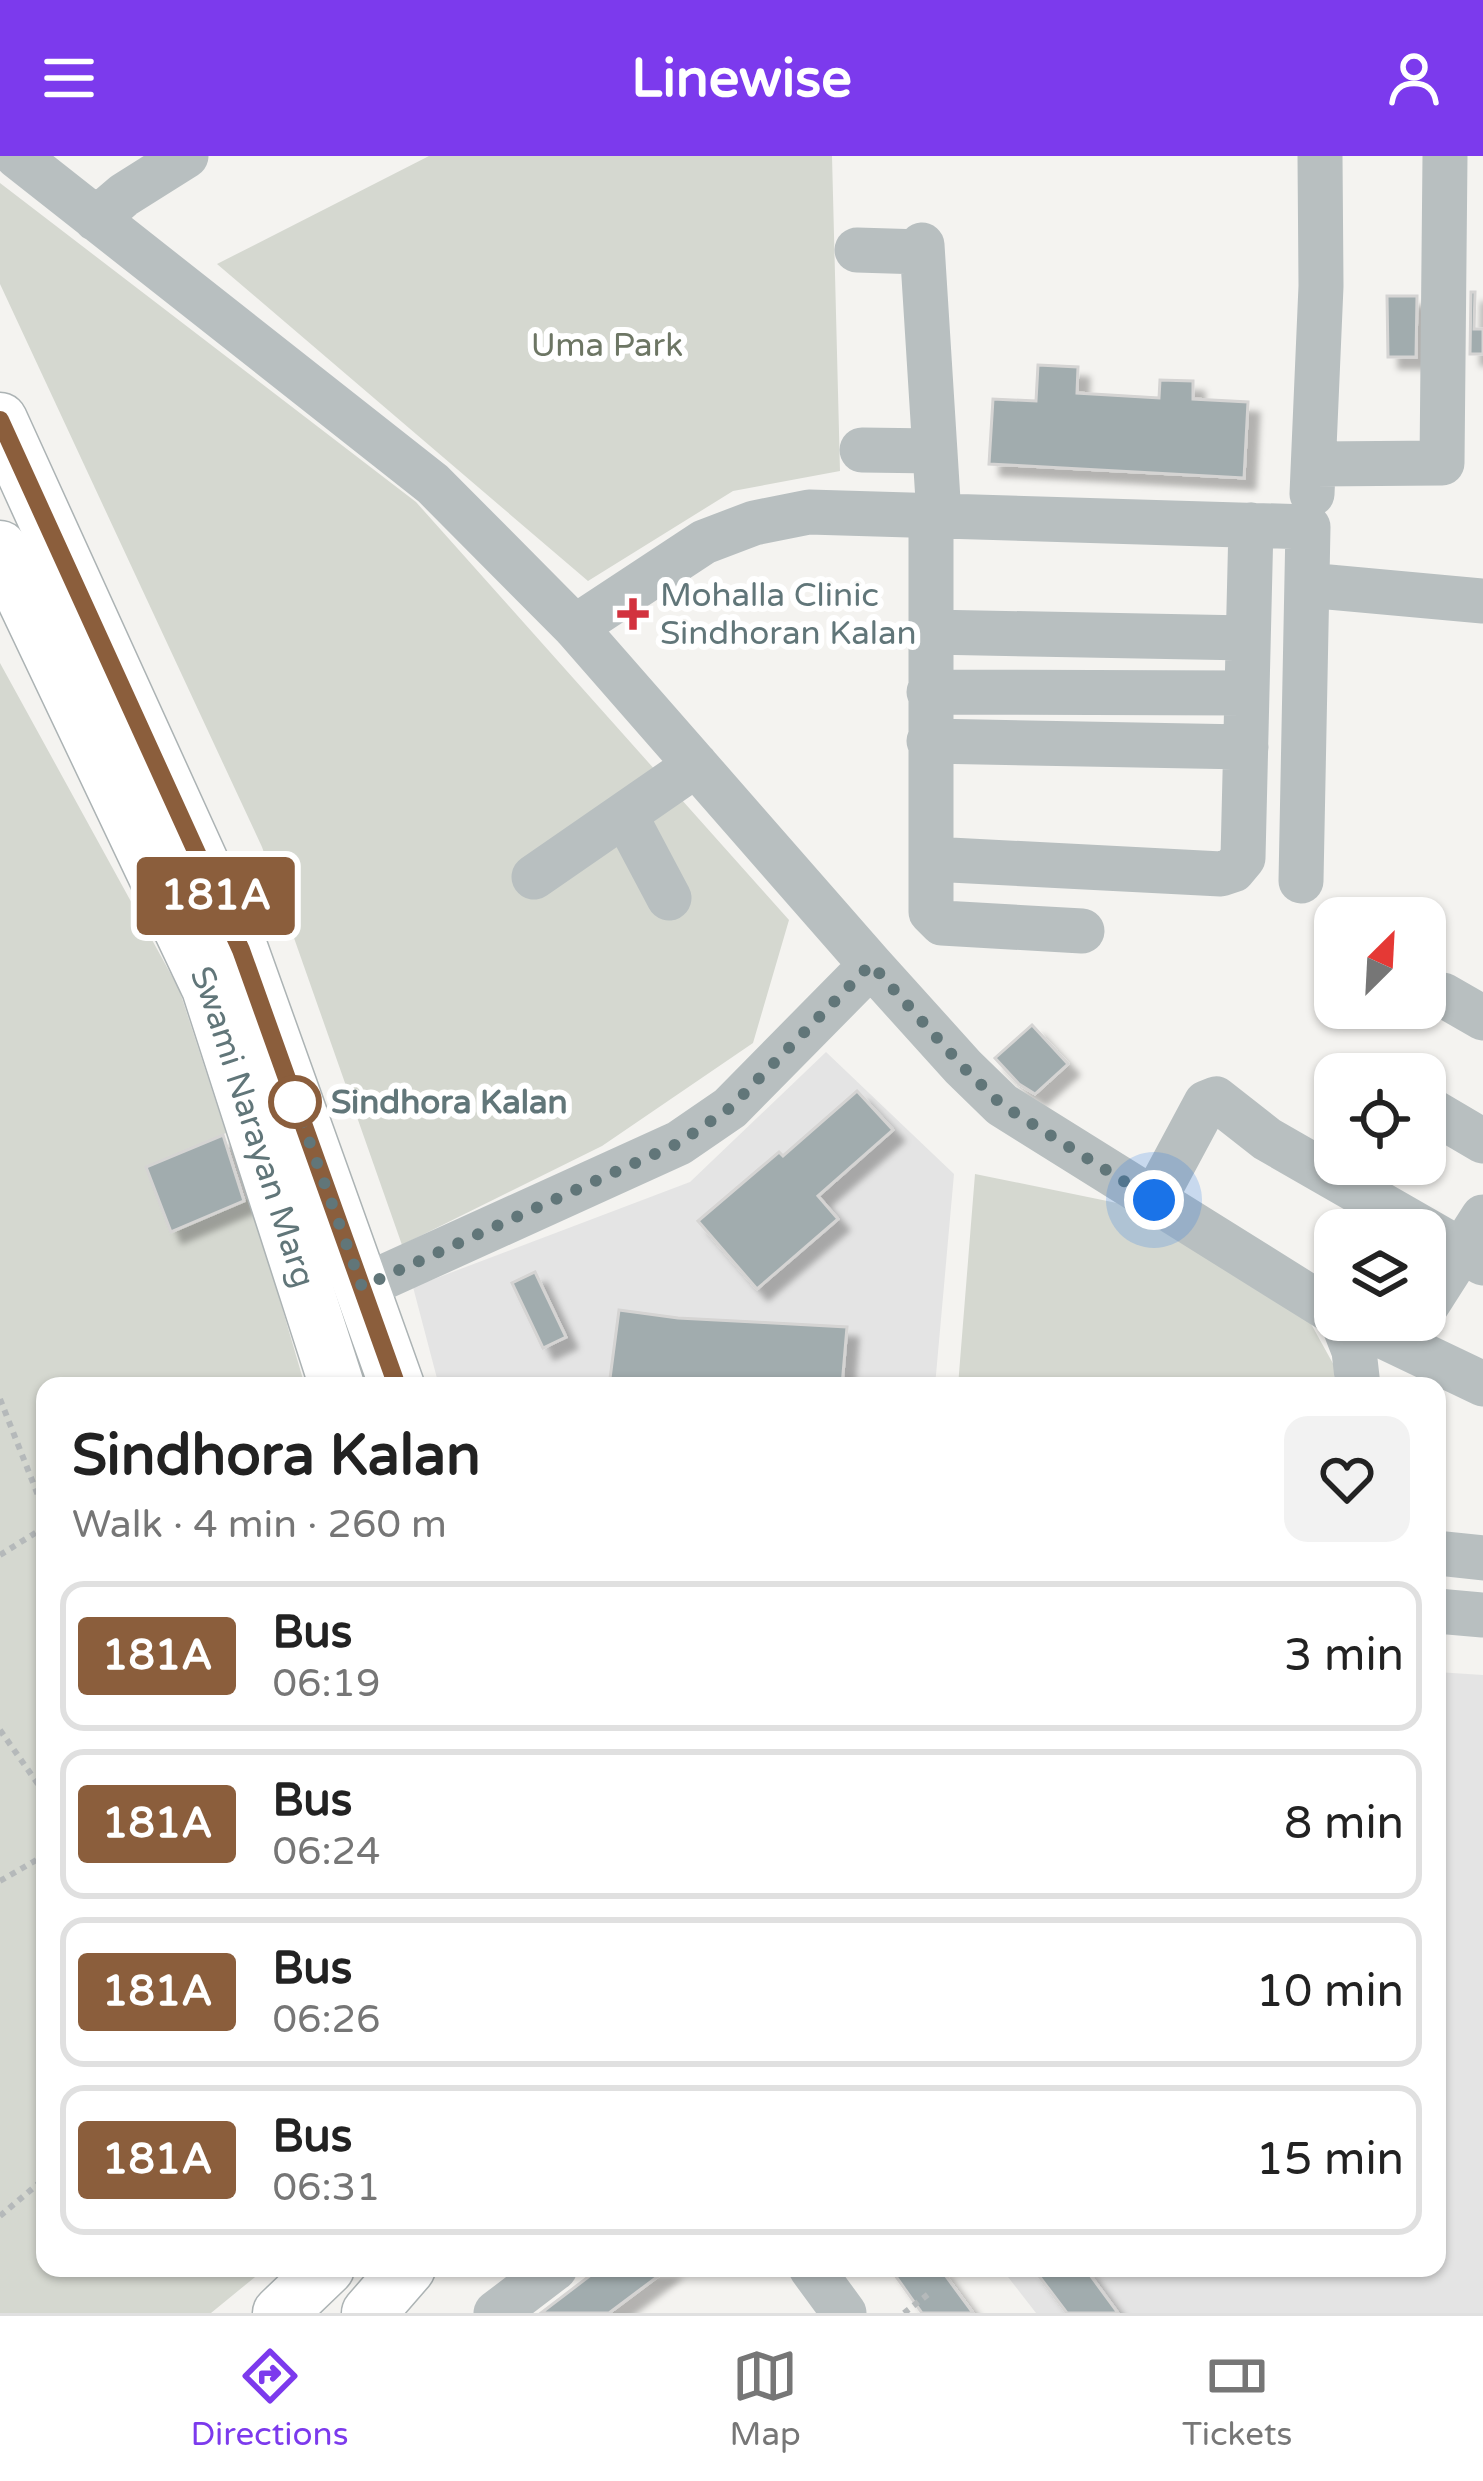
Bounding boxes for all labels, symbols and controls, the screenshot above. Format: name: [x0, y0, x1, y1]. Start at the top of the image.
icon: menu: [36, 45, 102, 111]
icon: person: [1381, 45, 1447, 111]
text: Linewise: [631, 46, 852, 111]
park label: Uma Park: [531, 326, 683, 365]
place label: Mohalla Clinic Sindhoran Kalan: [660, 576, 917, 653]
marker: Mohalla Clinic Sindhoran Kalan: [617, 598, 649, 630]
line badge: 181A: [132, 857, 300, 935]
text: 181A: [161, 870, 271, 921]
north arrow: [1314, 897, 1446, 1029]
map controls: [1314, 897, 1446, 1341]
street label: Swami Narayan Marg: [182, 960, 324, 1292]
button: locate: [1314, 1053, 1446, 1185]
marker: Sindhora Kalan: [270, 1077, 320, 1127]
place label: Sindhora Kalan: [331, 1083, 568, 1122]
your location: [1124, 1170, 1184, 1230]
button: layers: [1314, 1209, 1446, 1341]
button: heart: [1284, 1416, 1410, 1542]
text: Sindhora Kalan: [72, 1422, 481, 1490]
text: Walk · 4 min · 260 m: [72, 1501, 447, 1548]
text: Bus: [272, 1606, 352, 1660]
text: 3 min: [1284, 1629, 1404, 1683]
text: 181A: [102, 1630, 212, 1681]
text: 06:19: [272, 1660, 381, 1707]
text: Bus: [272, 1774, 352, 1828]
text: 8 min: [1284, 1797, 1404, 1851]
text: 181A: [102, 1798, 212, 1849]
text: 06:24: [272, 1828, 381, 1875]
text: Bus: [272, 1942, 352, 1996]
text: 10 min: [1256, 1965, 1404, 2019]
text: 181A: [102, 1966, 212, 2017]
text: 06:26: [272, 1996, 381, 2043]
text: Bus: [272, 2110, 352, 2164]
text: 15 min: [1256, 2133, 1404, 2187]
text: 181A: [102, 2134, 212, 2185]
text: 06:31: [272, 2164, 381, 2211]
tab: Directions: [191, 2343, 348, 2454]
tab: Map: [730, 2343, 801, 2454]
tab: Tickets: [1182, 2343, 1292, 2454]

